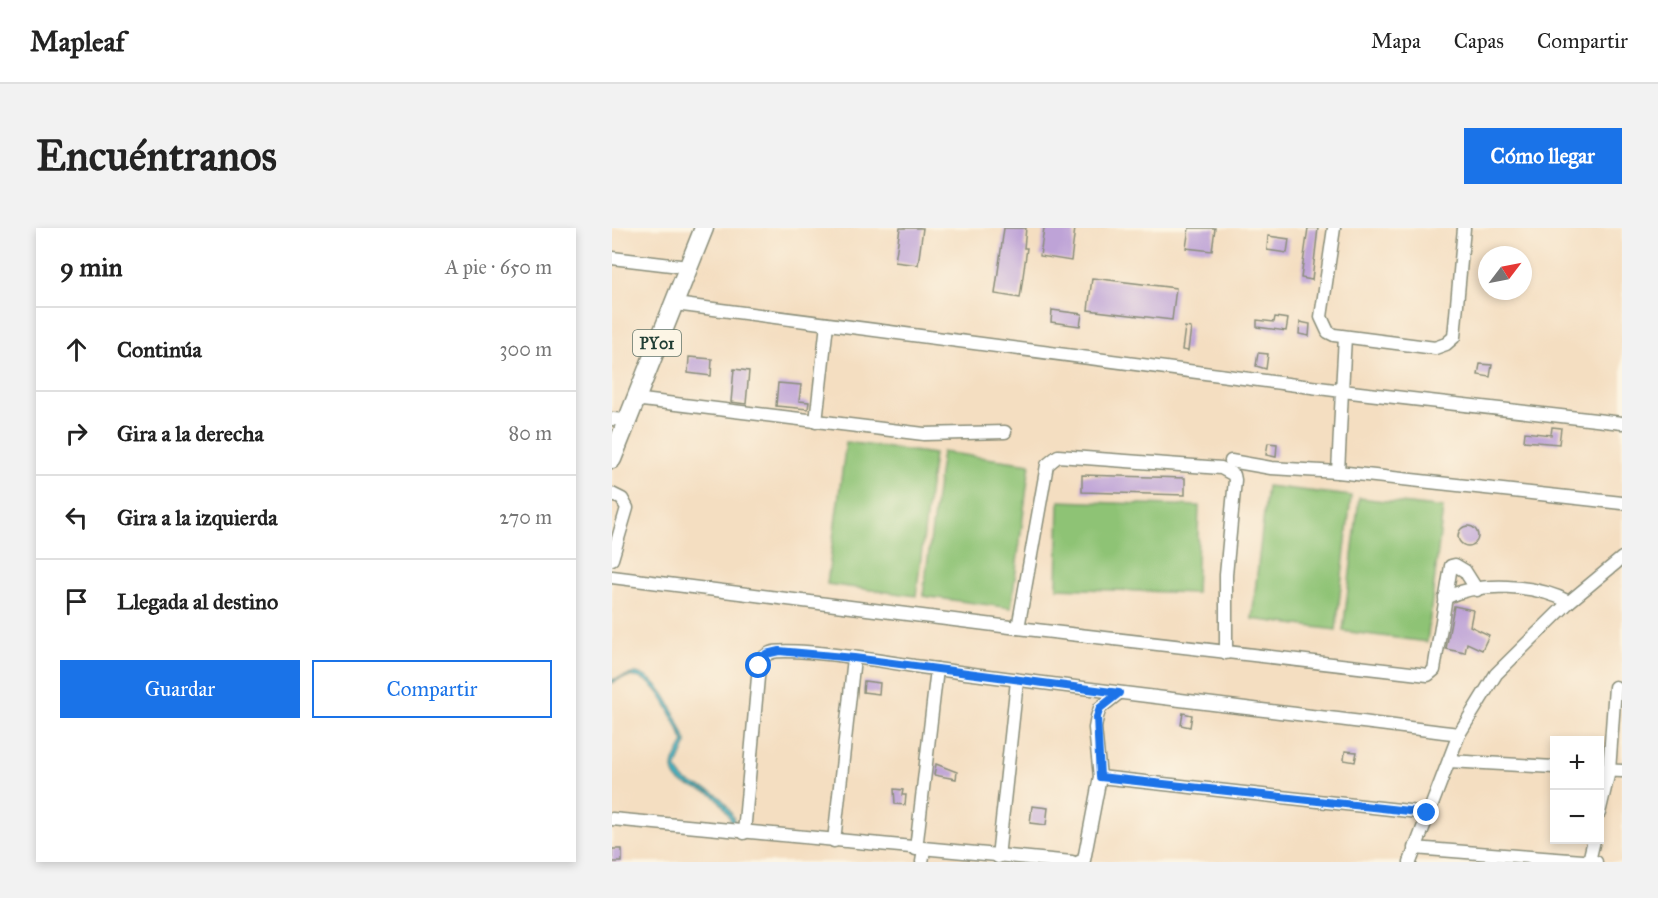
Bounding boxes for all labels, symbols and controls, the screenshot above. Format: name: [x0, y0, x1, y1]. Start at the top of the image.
text: Mapleaf: [30, 24, 125, 59]
text: Mapa: [1371, 28, 1421, 54]
text: Capas: [1454, 28, 1504, 54]
text: Compartir: [1537, 28, 1628, 54]
button: Cómo llegar: [1464, 128, 1622, 184]
text: Encuéntranos: [36, 130, 277, 182]
north arrow: [1478, 246, 1532, 300]
text: 9 min: [60, 251, 123, 283]
text: A pie · 650 m: [445, 255, 552, 279]
road number: PY01: [633, 330, 681, 356]
icon: ahead: [60, 333, 93, 366]
text: Continúa: [117, 336, 202, 363]
text: 300 m: [500, 337, 552, 361]
icon: right: [60, 417, 93, 450]
text: Gira a la derecha: [117, 420, 264, 447]
text: 80 m: [509, 421, 552, 445]
icon: left: [60, 501, 93, 534]
text: Gira a la izquierda: [117, 504, 278, 531]
text: 270 m: [499, 505, 552, 529]
icon: arrive: [60, 585, 93, 618]
text: Llegada al destino: [117, 588, 278, 615]
route start: [745, 652, 771, 678]
button: Guardar: [60, 660, 300, 718]
button: Compartir: [312, 660, 552, 718]
map controls: [1550, 736, 1604, 844]
button: +: [1550, 736, 1604, 790]
button: −: [1550, 790, 1604, 844]
route end: [1413, 799, 1439, 825]

